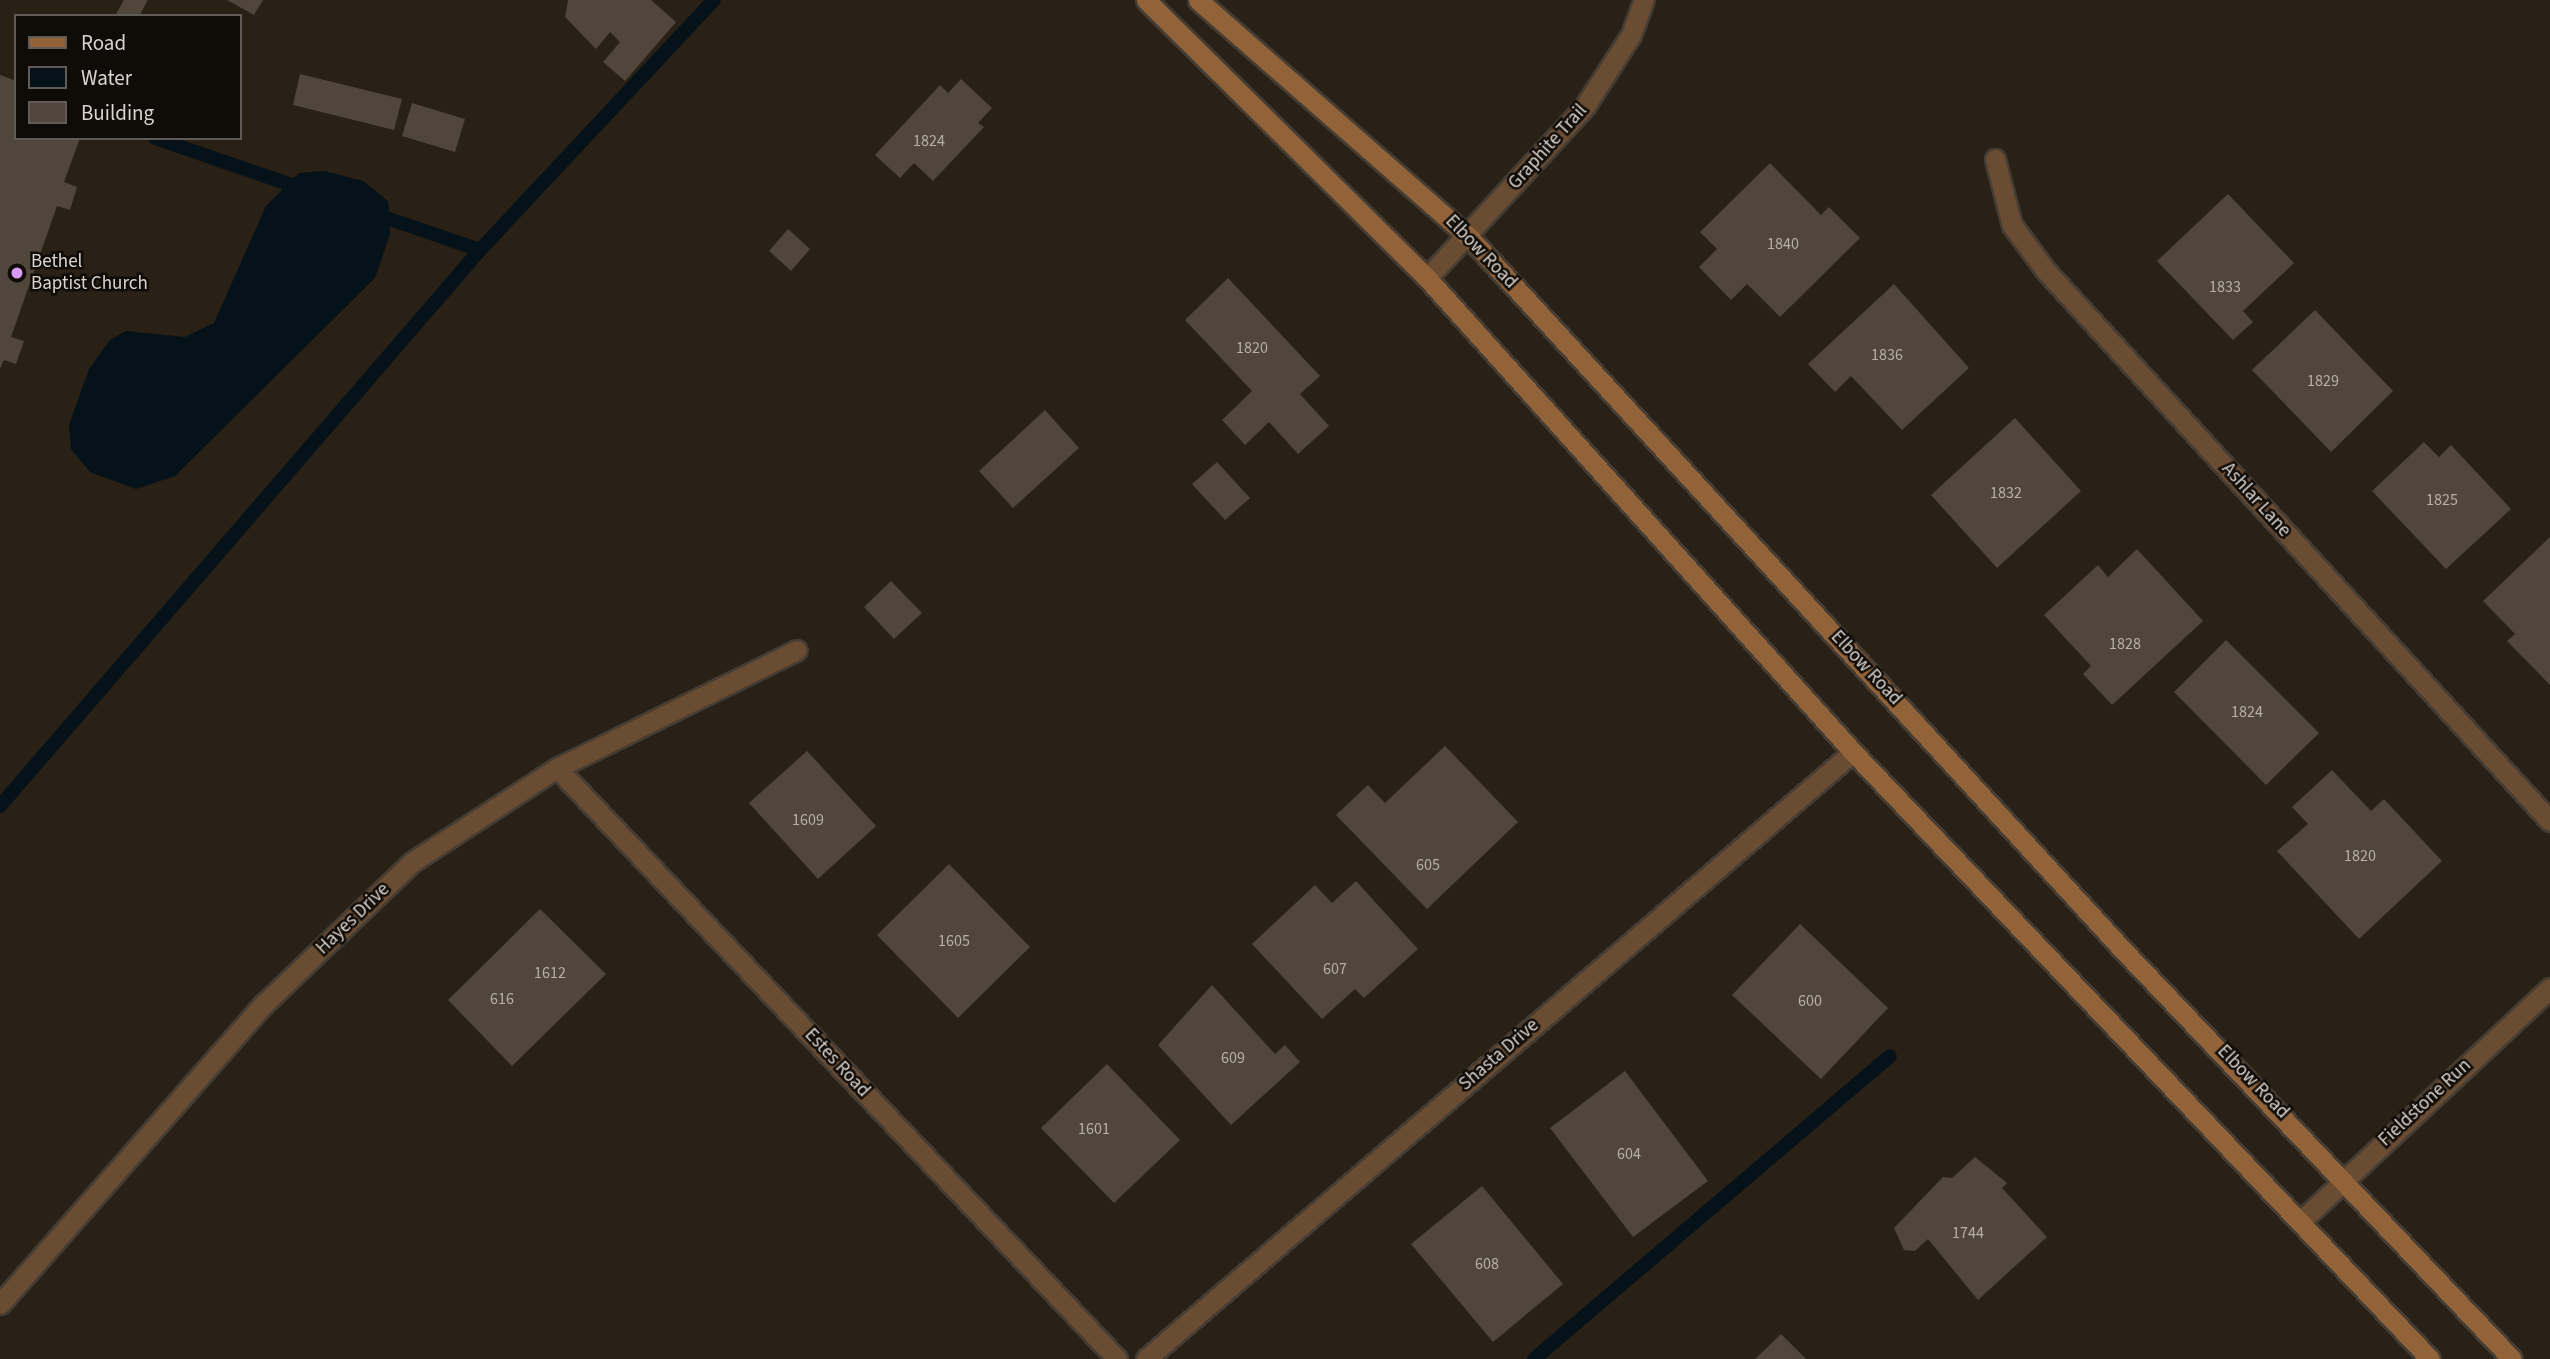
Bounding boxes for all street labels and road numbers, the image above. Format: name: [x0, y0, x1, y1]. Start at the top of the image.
street label: Graphite Trail: [1504, 100, 1592, 194]
street label: Elbow Road: [1440, 210, 1522, 294]
street label: Ashlar Lane: [2217, 458, 2295, 542]
street label: Elbow Road: [1826, 626, 1906, 710]
street label: Hayes Drive: [312, 878, 394, 960]
street label: Shasta Drive: [1454, 1014, 1544, 1096]
street label: Estes Road: [799, 1024, 875, 1102]
street label: Elbow Road: [2212, 1040, 2294, 1124]
street label: Fieldstone Run: [2374, 1054, 2476, 1152]

